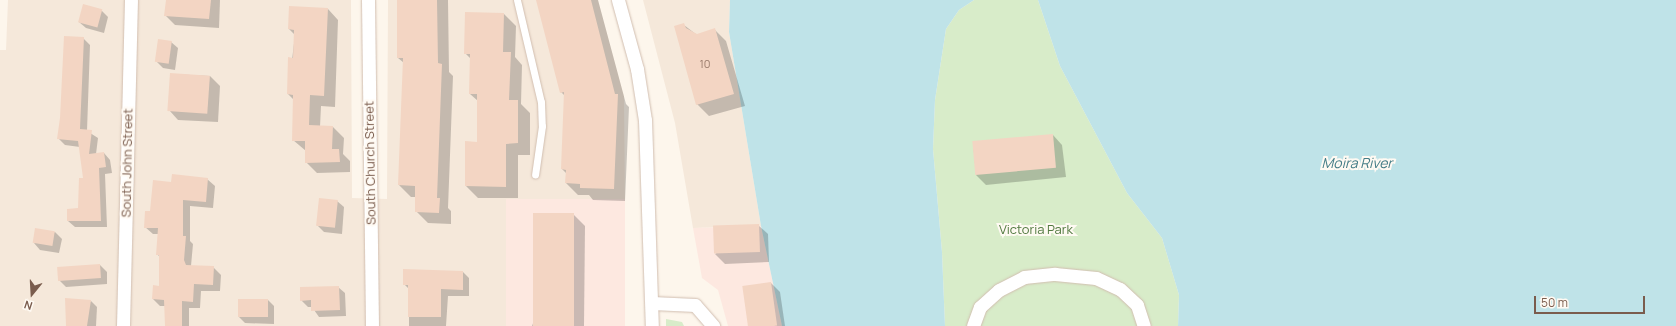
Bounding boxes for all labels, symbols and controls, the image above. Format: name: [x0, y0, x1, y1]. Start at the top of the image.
house number: 10: [700, 57, 710, 71]
street label: South Church Street: [361, 101, 379, 225]
street label: South John Street: [118, 108, 136, 218]
water label: Moira River: [1322, 155, 1392, 171]
park label: Victoria Park: [999, 221, 1073, 237]
north arrow: [12, 274, 52, 314]
scale bar: [1536, 288, 1647, 314]
text: 50 m: [1541, 294, 1568, 311]
text: N: [22, 298, 34, 314]

